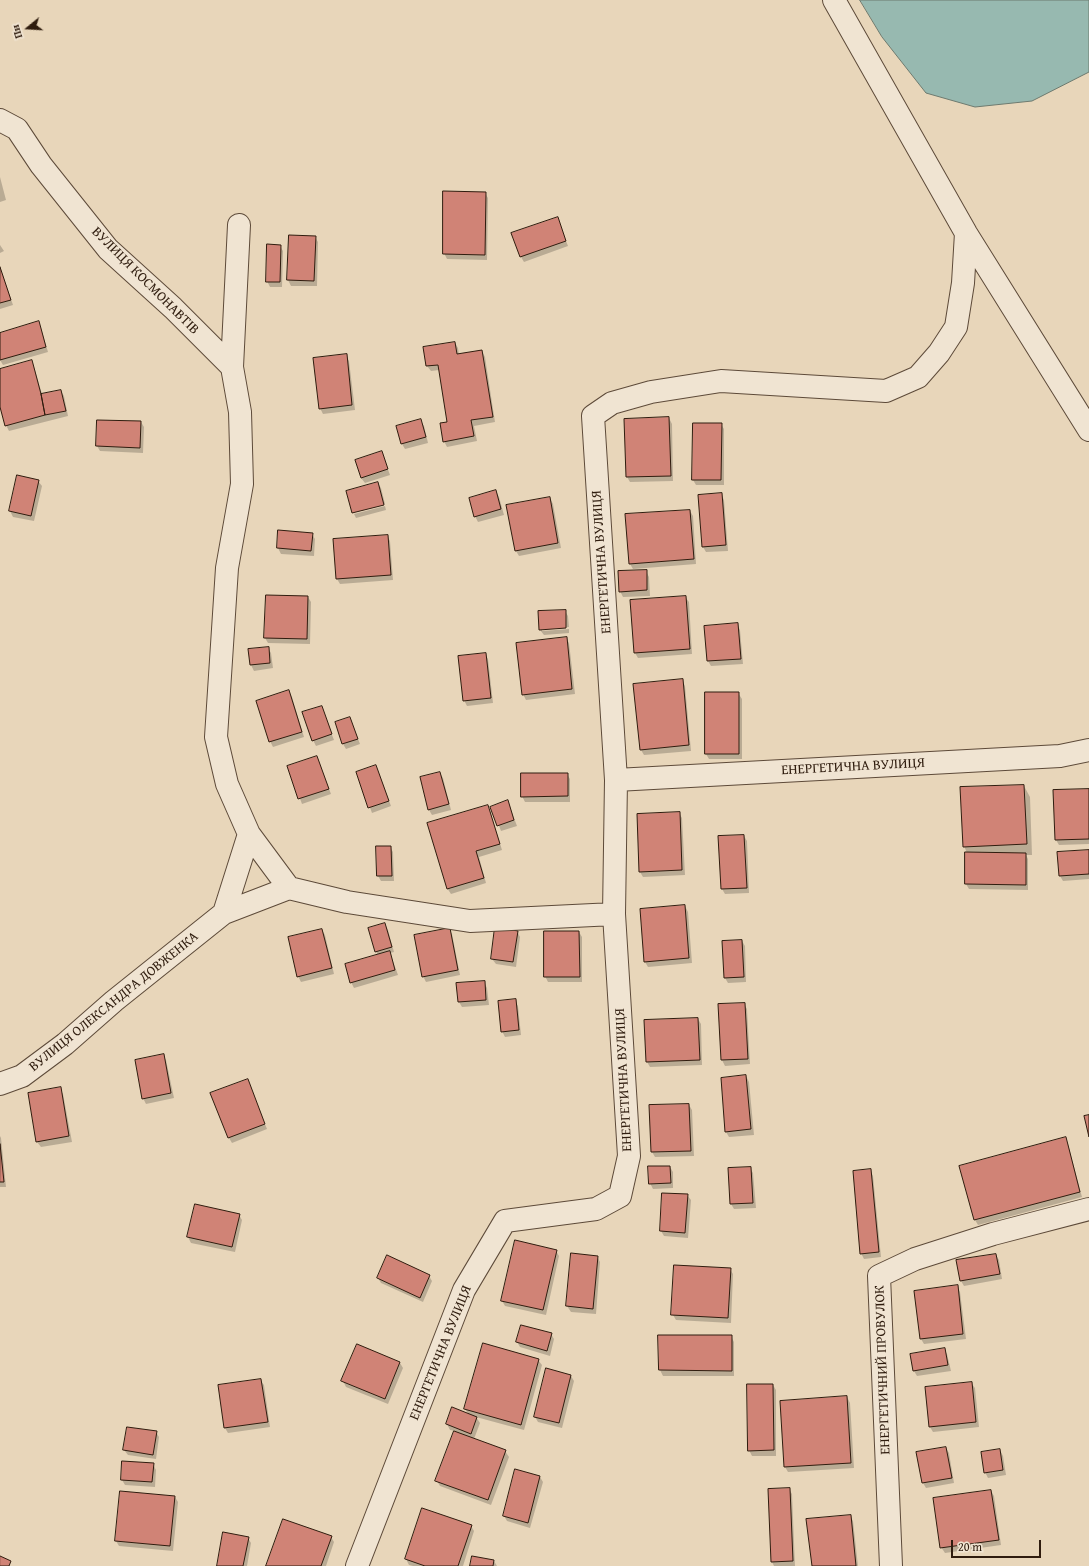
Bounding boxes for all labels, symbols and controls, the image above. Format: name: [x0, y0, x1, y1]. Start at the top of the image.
north arrow: [8, 8, 48, 48]
text: Пн: [7, 23, 26, 41]
street label: ВУЛИЦЯ КОСМОНАВТІВ: [88, 224, 202, 338]
street label: ЕНЕРГЕТИЧНА ВУЛИЦЯ: [589, 490, 615, 634]
street label: ЕНЕРГЕТИЧНА ВУЛИЦЯ: [781, 755, 925, 779]
street label: ВУЛИЦЯ ОЛЕКСАНДРА ДОВЖЕНКА: [26, 928, 202, 1076]
street label: ЕНЕРГЕТИЧНА ВУЛИЦЯ: [612, 1008, 636, 1152]
street label: ЕНЕРГЕТИЧНА ВУЛИЦЯ: [406, 1283, 476, 1423]
street label: ЕНЕРГЕТИЧНИЙ ПРОВУЛОК: [872, 1285, 894, 1455]
scale bar: [953, 1532, 1043, 1558]
text: 20 m: [958, 1538, 982, 1555]

